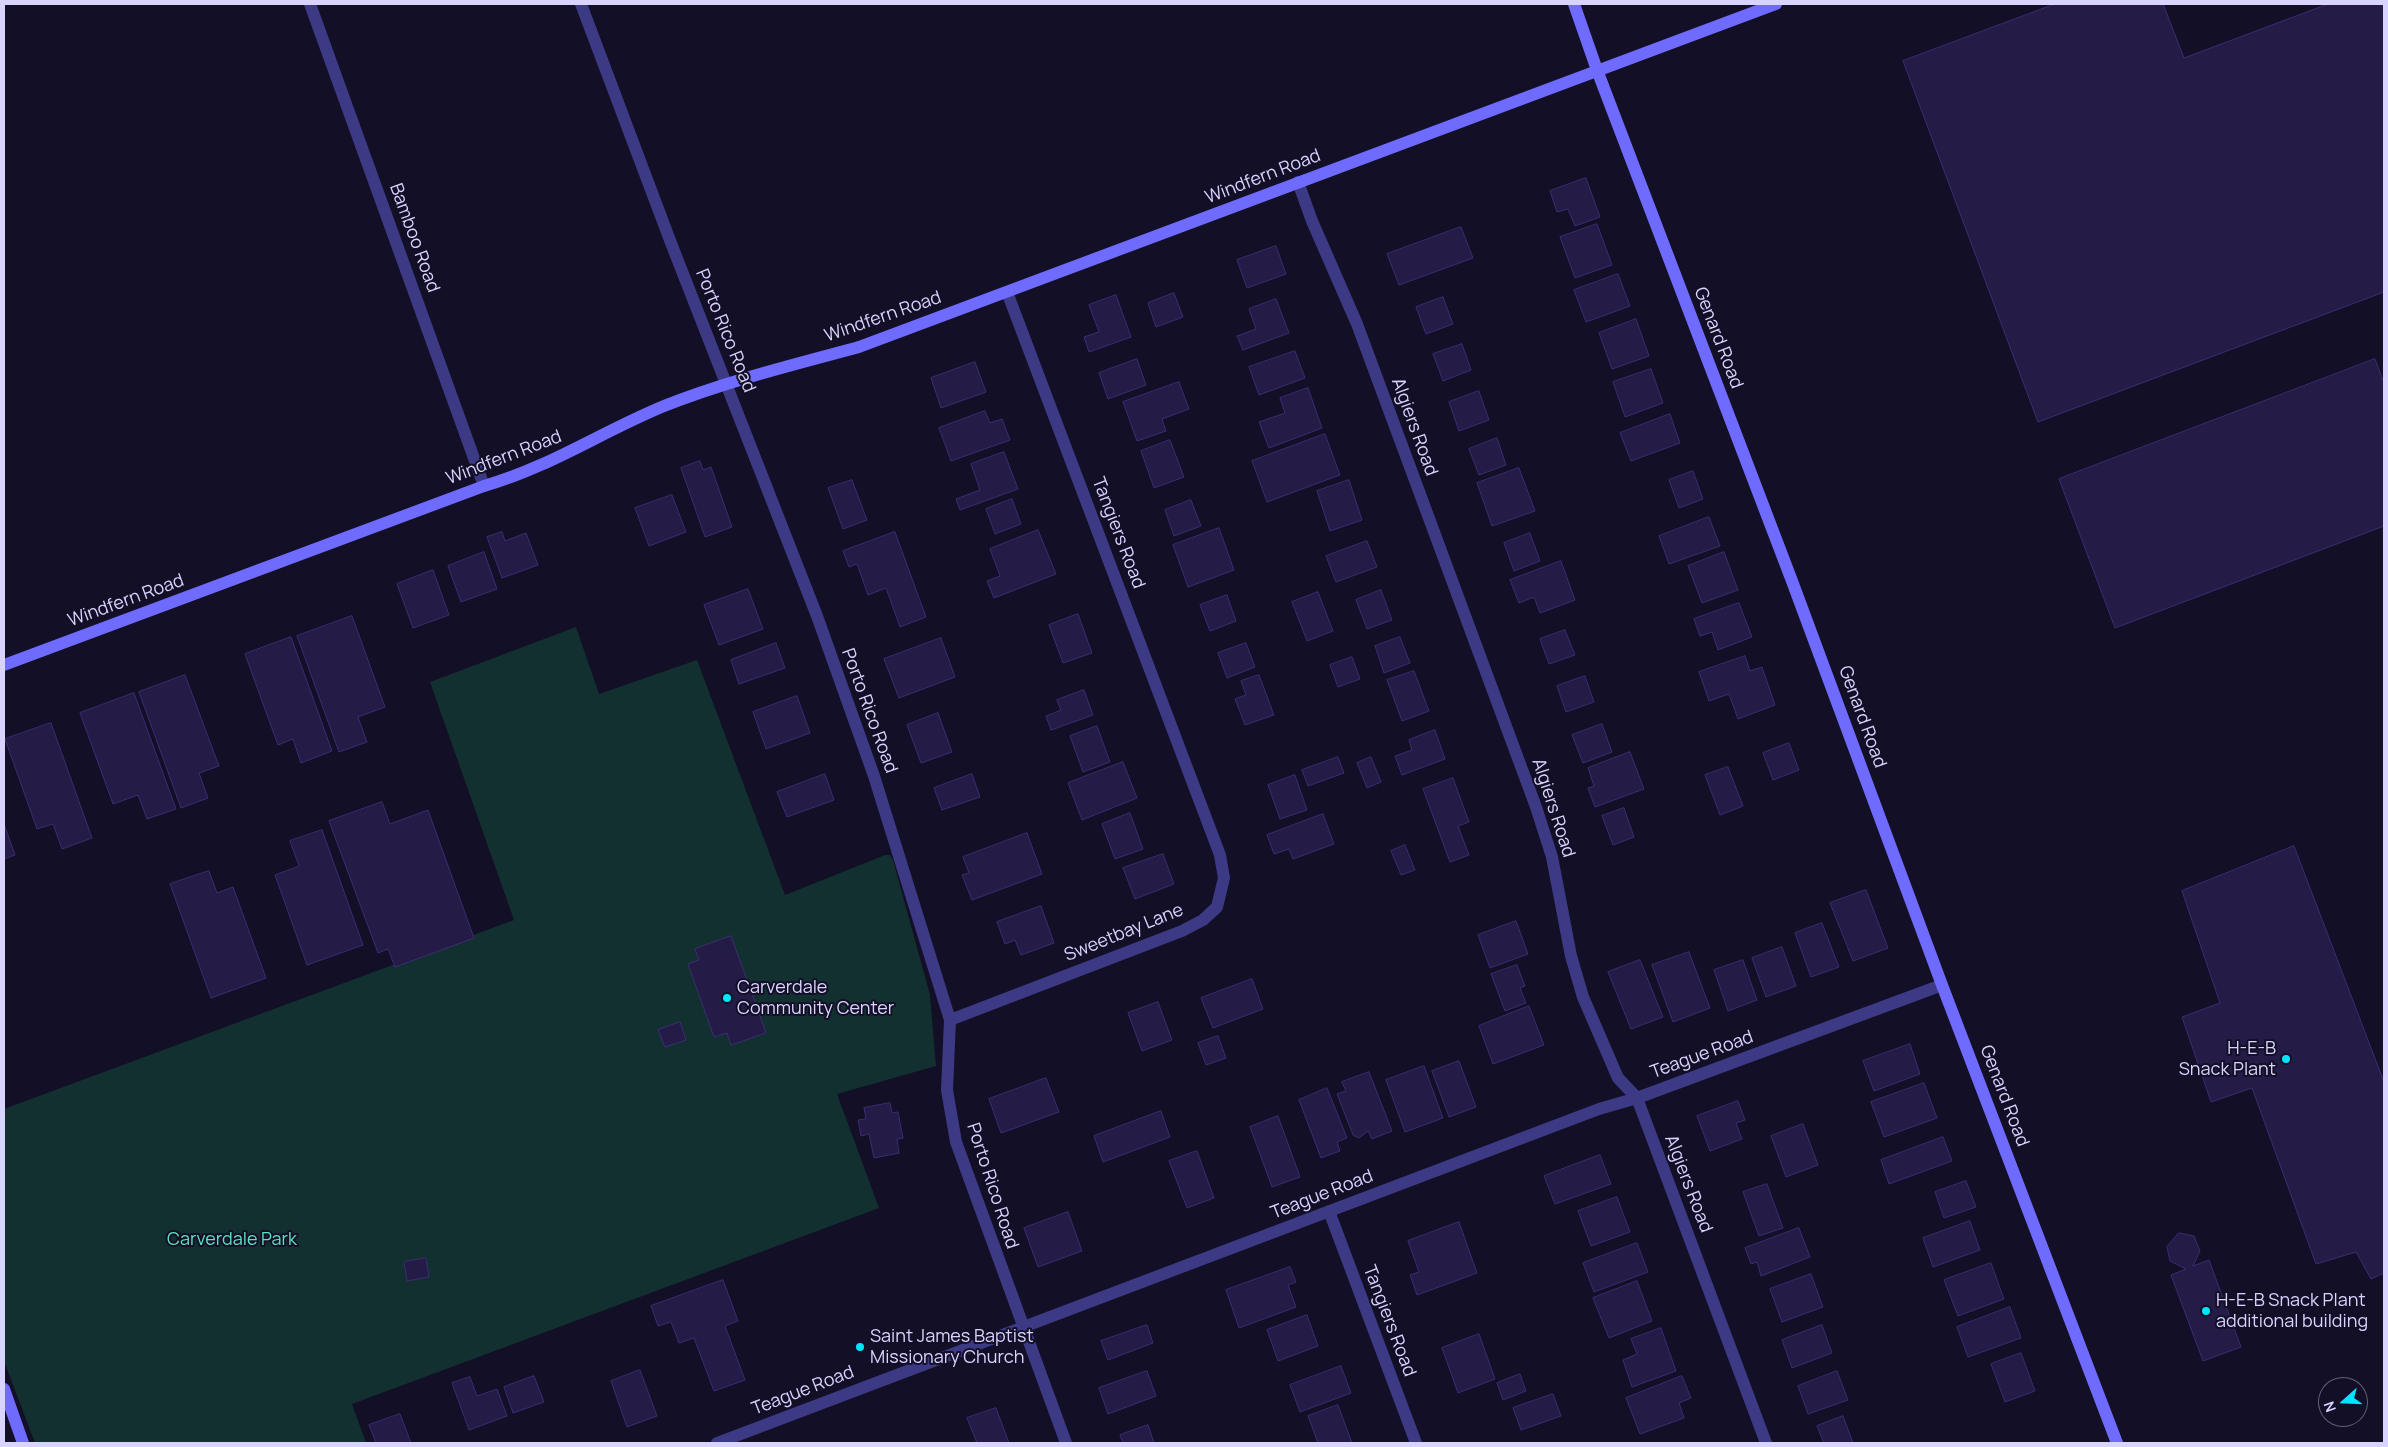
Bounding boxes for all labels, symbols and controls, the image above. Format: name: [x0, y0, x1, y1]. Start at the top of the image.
street label: Windfern Road: [1202, 145, 1324, 209]
street label: Bamboo Road: [384, 181, 444, 295]
street label: Porto Rico Road: [690, 266, 760, 396]
street label: Genard Road: [1689, 284, 1747, 392]
street label: Windfern Road: [822, 287, 944, 347]
street label: Algiers Road: [1386, 375, 1442, 479]
street label: Windfern Road: [443, 426, 565, 490]
street label: Tangiers Road: [1087, 474, 1149, 592]
street label: Windfern Road: [65, 570, 187, 632]
street label: Porto Rico Road: [836, 646, 902, 776]
street label: Genard Road: [1834, 663, 1890, 771]
street label: Algiers Road: [1527, 756, 1579, 860]
street label: Sweetbay Lane: [1061, 899, 1187, 967]
place label: Carverdale Community Center: [737, 977, 894, 1020]
marker: Carverdale Community Center: [721, 992, 733, 1004]
street label: Teague Road: [1648, 1026, 1756, 1084]
place label: H-E-B Snack Plant: [2179, 1038, 2276, 1080]
street label: Genard Road: [1975, 1042, 2033, 1150]
marker: H-E-B Snack Plant: [2280, 1053, 2292, 1065]
street label: Porto Rico Road: [961, 1120, 1023, 1252]
street label: Algiers Road: [1659, 1132, 1717, 1236]
street label: Teague Road: [1268, 1166, 1376, 1224]
park label: Carverdale Park: [167, 1229, 297, 1251]
street label: Tangiers Road: [1358, 1262, 1420, 1380]
place label: H-E-B Snack Plant additional building: [2216, 1290, 2368, 1332]
marker: H-E-B Snack Plant additional building: [2200, 1305, 2212, 1317]
place label: Saint James Baptist Missionary Church: [870, 1326, 1034, 1368]
marker: Saint James Baptist Missionary Church: [854, 1341, 866, 1353]
street label: Teague Road: [749, 1362, 857, 1420]
north arrow: [2318, 1377, 2368, 1427]
text: N: [2319, 1399, 2340, 1415]

